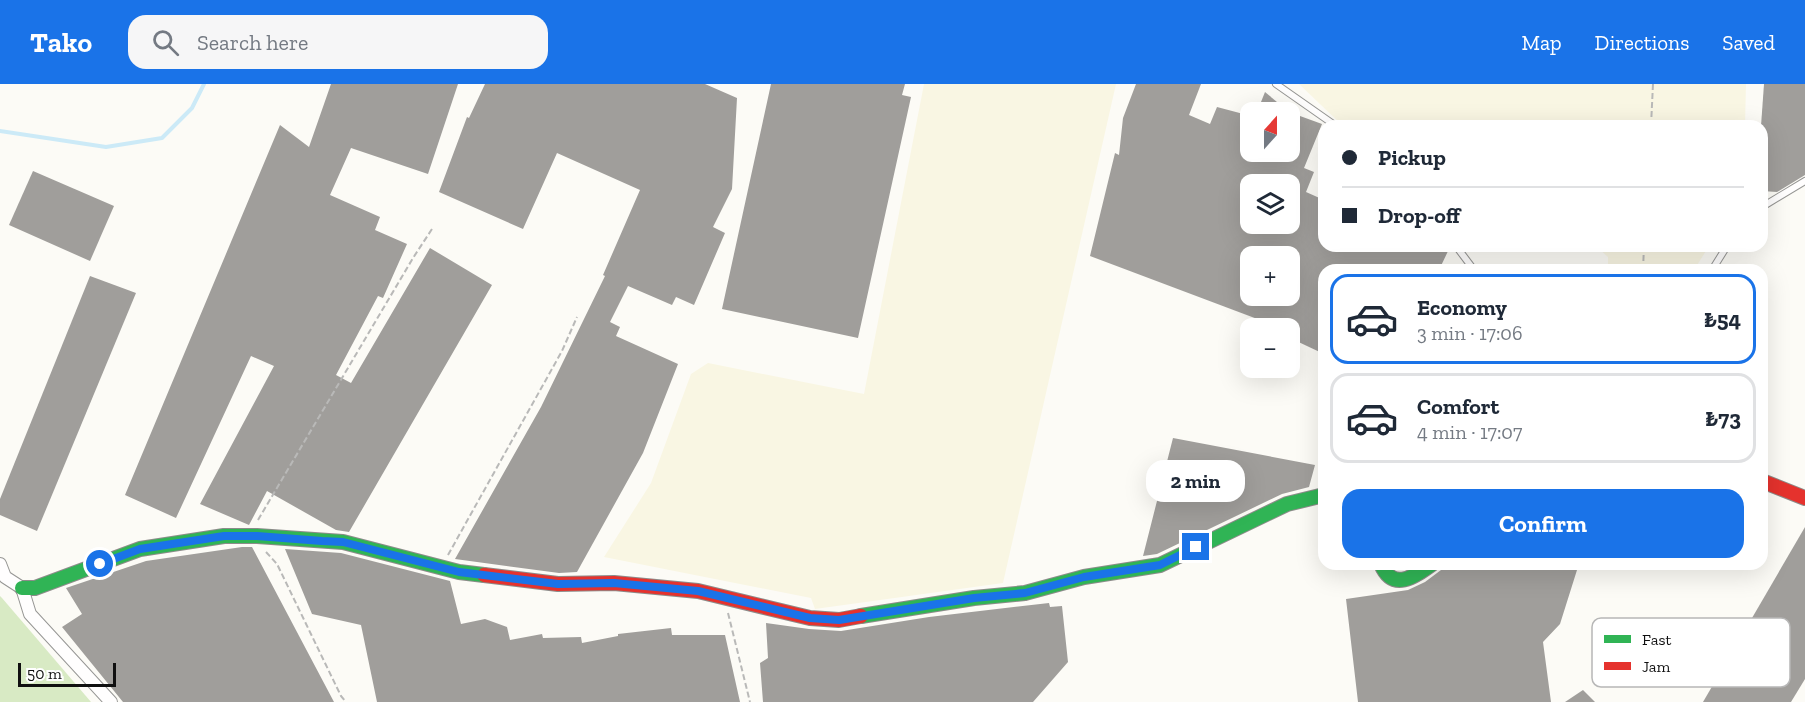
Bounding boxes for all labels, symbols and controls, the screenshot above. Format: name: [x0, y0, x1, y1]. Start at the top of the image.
search box: [128, 15, 548, 69]
text: Tako: [30, 26, 92, 59]
icon: search: [149, 26, 182, 59]
text: Search here: [197, 29, 308, 56]
text: Map: [1522, 30, 1562, 55]
text: Directions: [1595, 30, 1689, 55]
text: Saved: [1722, 30, 1775, 55]
north arrow: [1240, 102, 1300, 162]
map controls: [1240, 102, 1300, 378]
text: Pickup: [1378, 144, 1446, 171]
button: layers: [1240, 174, 1300, 234]
text: Drop-off: [1378, 202, 1460, 229]
button: +: [1240, 246, 1300, 306]
icon: car: [1345, 292, 1399, 346]
text: Economy: [1417, 294, 1507, 321]
text: ₺54: [1704, 306, 1741, 333]
button: −: [1240, 318, 1300, 378]
text: 3 min · 17:06: [1417, 321, 1523, 345]
icon: car: [1345, 391, 1399, 445]
text: Comfort: [1417, 393, 1499, 420]
text: ₺73: [1705, 405, 1741, 432]
text: 4 min · 17:07: [1417, 420, 1522, 444]
callout: 2 min: [1146, 460, 1246, 502]
text: 2 min: [1171, 469, 1220, 493]
button: Confirm: [1342, 489, 1744, 558]
route end: [1182, 533, 1209, 560]
route start: [86, 550, 113, 577]
legend: [1592, 618, 1790, 687]
text: Fast: [1642, 630, 1671, 649]
text: Jam: [1642, 657, 1671, 676]
scale bar: [18, 660, 116, 688]
text: 50 m: [27, 664, 62, 683]

